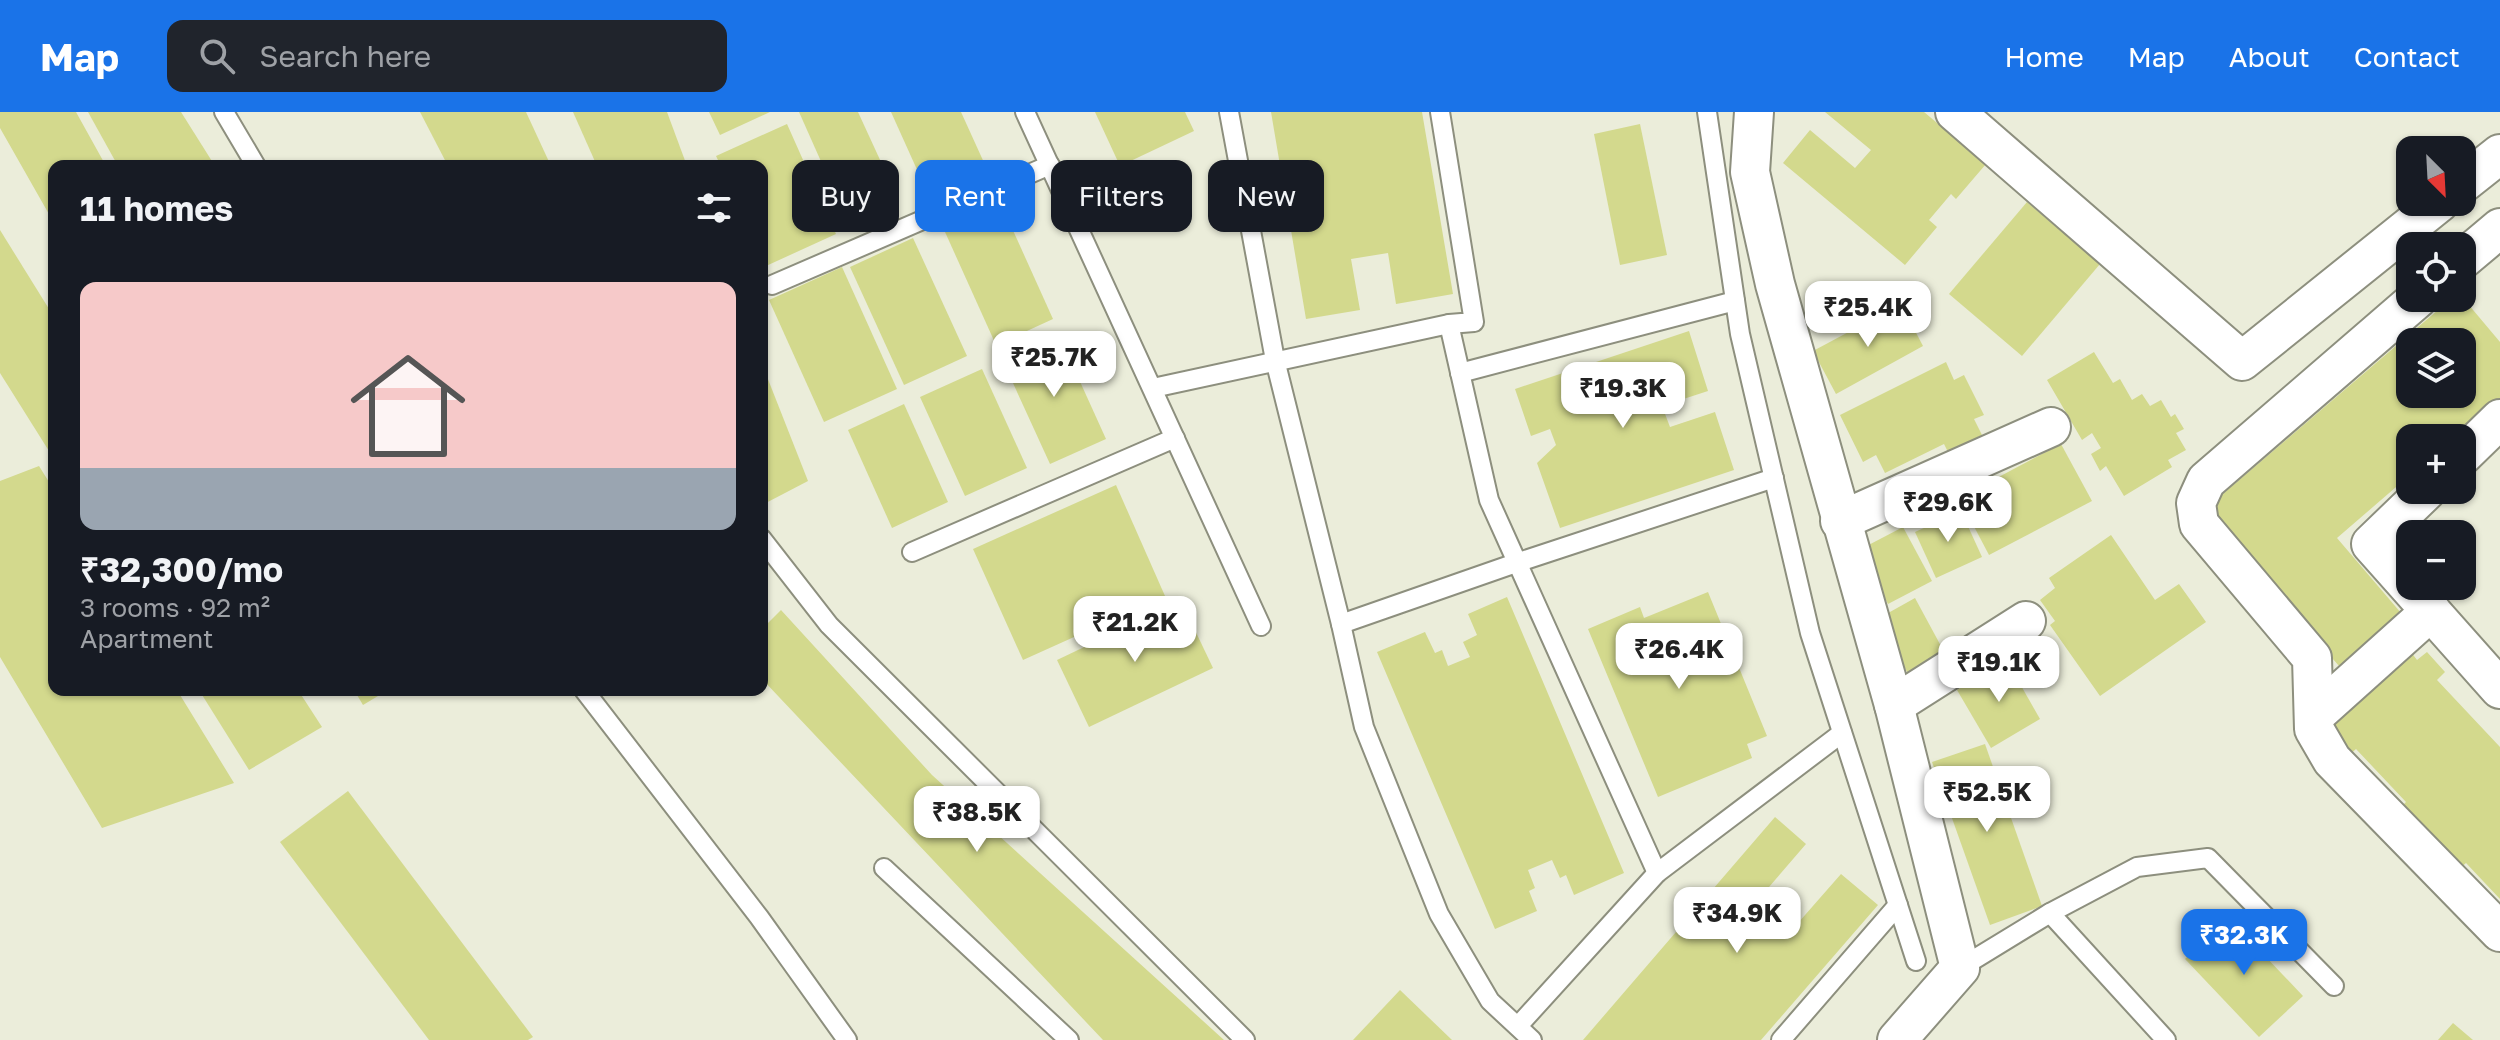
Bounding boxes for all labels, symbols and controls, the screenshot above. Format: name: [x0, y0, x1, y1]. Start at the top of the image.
search box: [167, 20, 727, 92]
text: Map: [40, 34, 119, 79]
icon: search: [195, 34, 239, 78]
text: Search here: [259, 38, 431, 74]
text: Home: [2005, 40, 2084, 73]
text: Map: [2128, 40, 2185, 73]
text: About: [2229, 40, 2310, 73]
text: Contact: [2354, 40, 2460, 73]
north arrow: [2396, 136, 2476, 216]
map controls: [2396, 136, 2476, 600]
chip: Buy: [792, 160, 899, 232]
chip: Rent: [915, 160, 1035, 232]
chip: Filters: [1051, 160, 1192, 232]
chip: New: [1208, 160, 1324, 232]
icon: filters: [692, 186, 736, 230]
text: 11 homes: [80, 188, 233, 228]
button: locate: [2396, 232, 2476, 312]
pin: ₹25.4K: [1803, 281, 1933, 349]
text: ₹25.4K: [1823, 291, 1913, 322]
button: layers: [2396, 328, 2476, 408]
pin: ₹25.7K: [989, 331, 1119, 399]
icon: home: [336, 334, 480, 478]
text: ₹25.7K: [1010, 341, 1098, 372]
pin: ₹19.3K: [1558, 362, 1688, 430]
text: ₹19.3K: [1579, 372, 1667, 403]
button: +: [2396, 424, 2476, 504]
pin: ₹29.6K: [1883, 476, 2013, 544]
text: ₹29.6K: [1903, 486, 1993, 517]
button: −: [2396, 520, 2476, 600]
text: ₹32,300/mo: [80, 549, 283, 589]
text: 3 rooms · 92 m²: [80, 592, 270, 623]
pin: ₹21.2K: [1070, 596, 1200, 664]
text: ₹21.2K: [1091, 606, 1179, 637]
text: Apartment: [80, 623, 213, 654]
pin: ₹26.4K: [1614, 623, 1744, 691]
text: ₹26.4K: [1634, 633, 1724, 664]
pin: ₹19.1K: [1934, 636, 2064, 704]
text: ₹19.1K: [1956, 646, 2042, 677]
pin: ₹52.5K: [1922, 766, 2052, 834]
text: ₹52.5K: [1942, 776, 2032, 807]
pin: ₹38.5K: [912, 786, 1042, 854]
text: ₹38.5K: [932, 796, 1022, 827]
pin: ₹34.9K: [1672, 887, 1802, 955]
text: ₹34.9K: [1692, 897, 1782, 928]
pin: ₹32.3K: [2179, 909, 2309, 977]
text: ₹32.3K: [2199, 919, 2289, 950]

